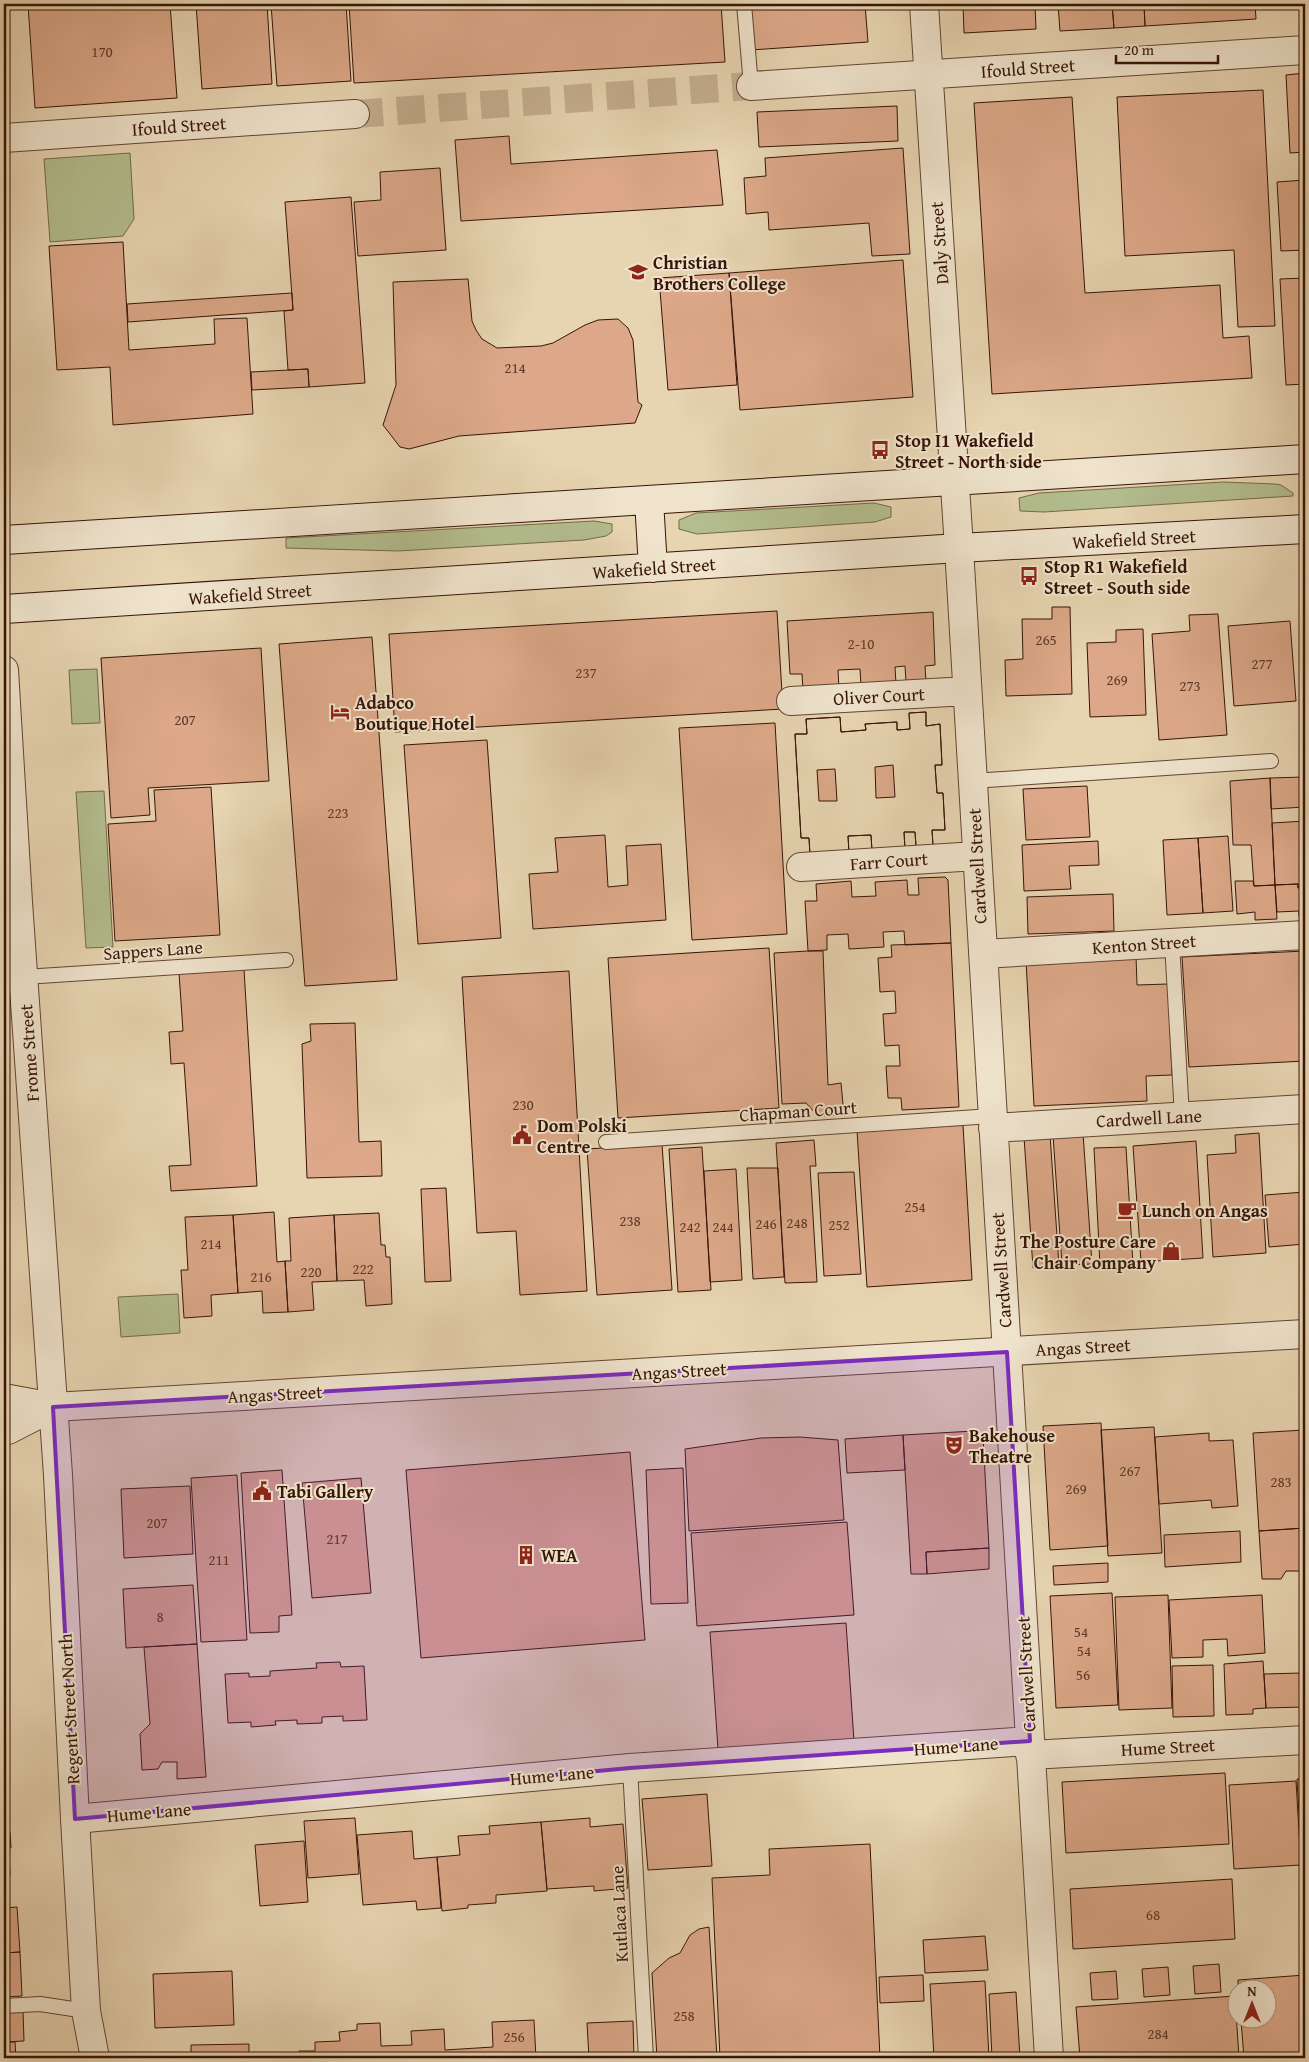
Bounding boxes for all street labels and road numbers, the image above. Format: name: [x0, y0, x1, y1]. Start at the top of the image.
street label: Ifould Street: [980, 51, 1077, 85]
street label: Ifould Street: [131, 109, 228, 143]
street label: Daly Street: [923, 200, 955, 285]
street label: Wakefield Street: [1071, 522, 1197, 556]
street label: Wakefield Street: [591, 550, 717, 586]
street label: Wakefield Street: [187, 576, 313, 612]
street label: Oliver Court: [832, 680, 926, 712]
street label: Cardwell Street: [960, 807, 994, 924]
street label: Farr Court: [849, 845, 929, 877]
street label: Kenton Street: [1091, 927, 1198, 961]
street label: Sappers Lane: [102, 933, 204, 967]
street label: Frome Street: [12, 1003, 46, 1103]
street label: Chapman Court: [738, 1093, 858, 1129]
street label: Cardwell Lane: [1095, 1102, 1203, 1134]
street label: Cardwell Street: [983, 1211, 1018, 1329]
street label: Angas Street: [1035, 1331, 1132, 1363]
street label: Angas Street: [631, 1355, 728, 1387]
street label: Angas Street: [227, 1378, 324, 1410]
street label: Cardwell Street: [1009, 1615, 1043, 1732]
street label: Regent Street North: [52, 1633, 86, 1785]
street label: Hume Lane: [913, 1730, 999, 1762]
street label: Hume Street: [1120, 1731, 1216, 1763]
street label: Hume Lane: [509, 1758, 595, 1792]
street label: Hume Lane: [106, 1795, 192, 1829]
street label: Kutlaca Lane: [603, 1865, 635, 1963]

